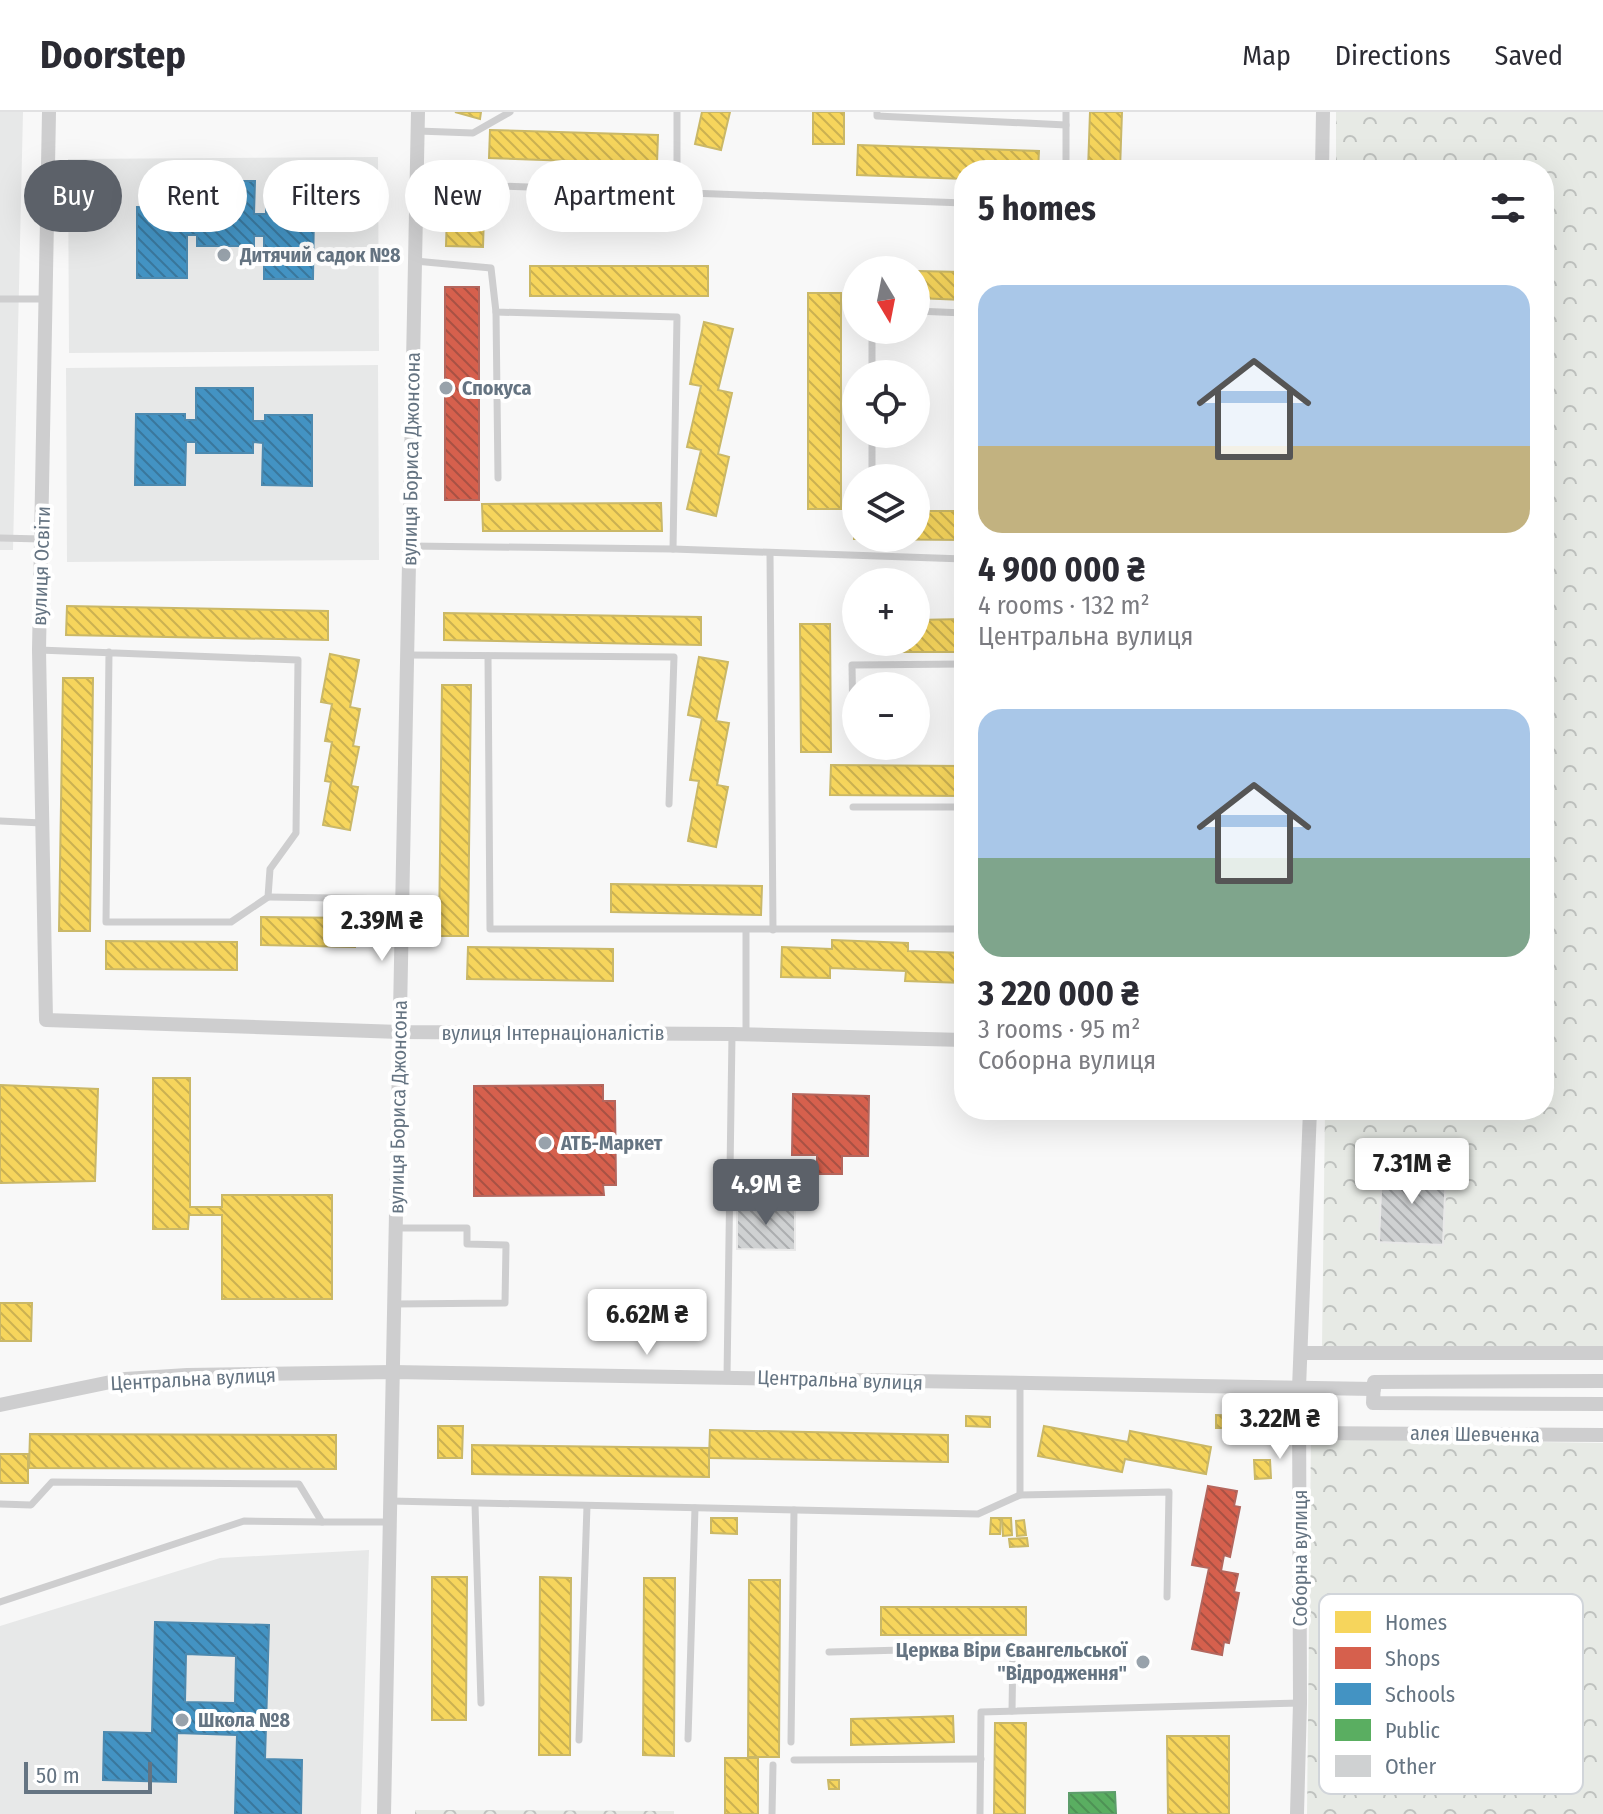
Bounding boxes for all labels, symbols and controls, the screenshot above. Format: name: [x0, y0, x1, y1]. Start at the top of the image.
text: Doorstep: [40, 32, 186, 78]
text: Map: [1242, 39, 1291, 72]
text: Directions: [1335, 39, 1451, 72]
text: Saved: [1495, 39, 1563, 72]
chip: Buy: [24, 160, 122, 232]
chip: Rent: [138, 160, 247, 232]
chip: Filters: [263, 160, 389, 232]
chip: New: [405, 160, 510, 232]
chip: Apartment: [526, 160, 703, 232]
icon: filters: [1486, 186, 1530, 230]
text: 5 homes: [978, 188, 1096, 229]
place label: Дитячий садок №8: [239, 243, 401, 267]
marker: Дитячий садок №8: [215, 246, 233, 264]
north arrow: [842, 256, 930, 344]
map controls: [842, 256, 930, 760]
icon: home: [1182, 337, 1326, 481]
street label: вулиця Бориса Джонсона: [397, 352, 425, 566]
button: locate: [842, 360, 930, 448]
place label: Спокуса: [462, 376, 531, 400]
marker: Спокуса: [437, 379, 455, 397]
button: layers: [842, 464, 930, 552]
street label: вулиця Освіти: [27, 506, 55, 626]
text: 4 900 000 ₴: [978, 549, 1145, 590]
button: +: [842, 568, 930, 656]
text: 4 rooms · 132 m²: [978, 590, 1150, 621]
text: Центральна вулиця: [978, 621, 1193, 652]
button: −: [842, 672, 930, 760]
icon: home: [1182, 761, 1326, 905]
pin: 2.39M ₴: [308, 895, 456, 963]
text: 2.39M ₴: [341, 905, 423, 936]
text: 3 220 000 ₴: [978, 973, 1139, 1014]
street label: вулиця Бориса Джонсона: [384, 1000, 412, 1214]
text: 3 rooms · 95 m²: [978, 1014, 1140, 1045]
street label: вулиця Інтернаціоналістів: [442, 1021, 664, 1045]
text: Соборна вулиця: [978, 1045, 1156, 1076]
place label: АТБ-Маркет: [560, 1131, 663, 1155]
marker: АТБ-Маркет: [536, 1134, 554, 1152]
pin: 7.31M ₴: [1338, 1138, 1486, 1206]
text: 7.31M ₴: [1373, 1148, 1451, 1179]
pin: 4.9M ₴: [701, 1159, 831, 1227]
text: 4.9M ₴: [731, 1169, 801, 1200]
pin: 6.62M ₴: [573, 1289, 721, 1357]
text: 6.62M ₴: [606, 1299, 688, 1330]
street label: Центральна вулиця: [110, 1363, 276, 1395]
street label: Центральна вулиця: [757, 1365, 923, 1395]
pin: 3.22M ₴: [1206, 1393, 1354, 1461]
text: 3.22M ₴: [1240, 1403, 1320, 1434]
street label: алея Шевченка: [1410, 1421, 1540, 1447]
street label: Соборна вулиця: [1288, 1490, 1312, 1626]
legend: [1319, 1594, 1583, 1794]
text: Homes: [1385, 1609, 1447, 1636]
place label: Церква Віри Євангельської "Відродження": [896, 1638, 1129, 1685]
text: Shops: [1385, 1645, 1440, 1672]
marker: Церква Віри Євангельської "Відродження": [1134, 1653, 1152, 1671]
text: Schools: [1385, 1681, 1455, 1708]
place label: Школа №8: [198, 1708, 291, 1732]
marker: Школа №8: [173, 1711, 191, 1729]
text: Public: [1385, 1717, 1441, 1744]
text: Other: [1385, 1753, 1436, 1780]
scale bar: [24, 1758, 152, 1794]
text: 50 m: [36, 1762, 80, 1789]

